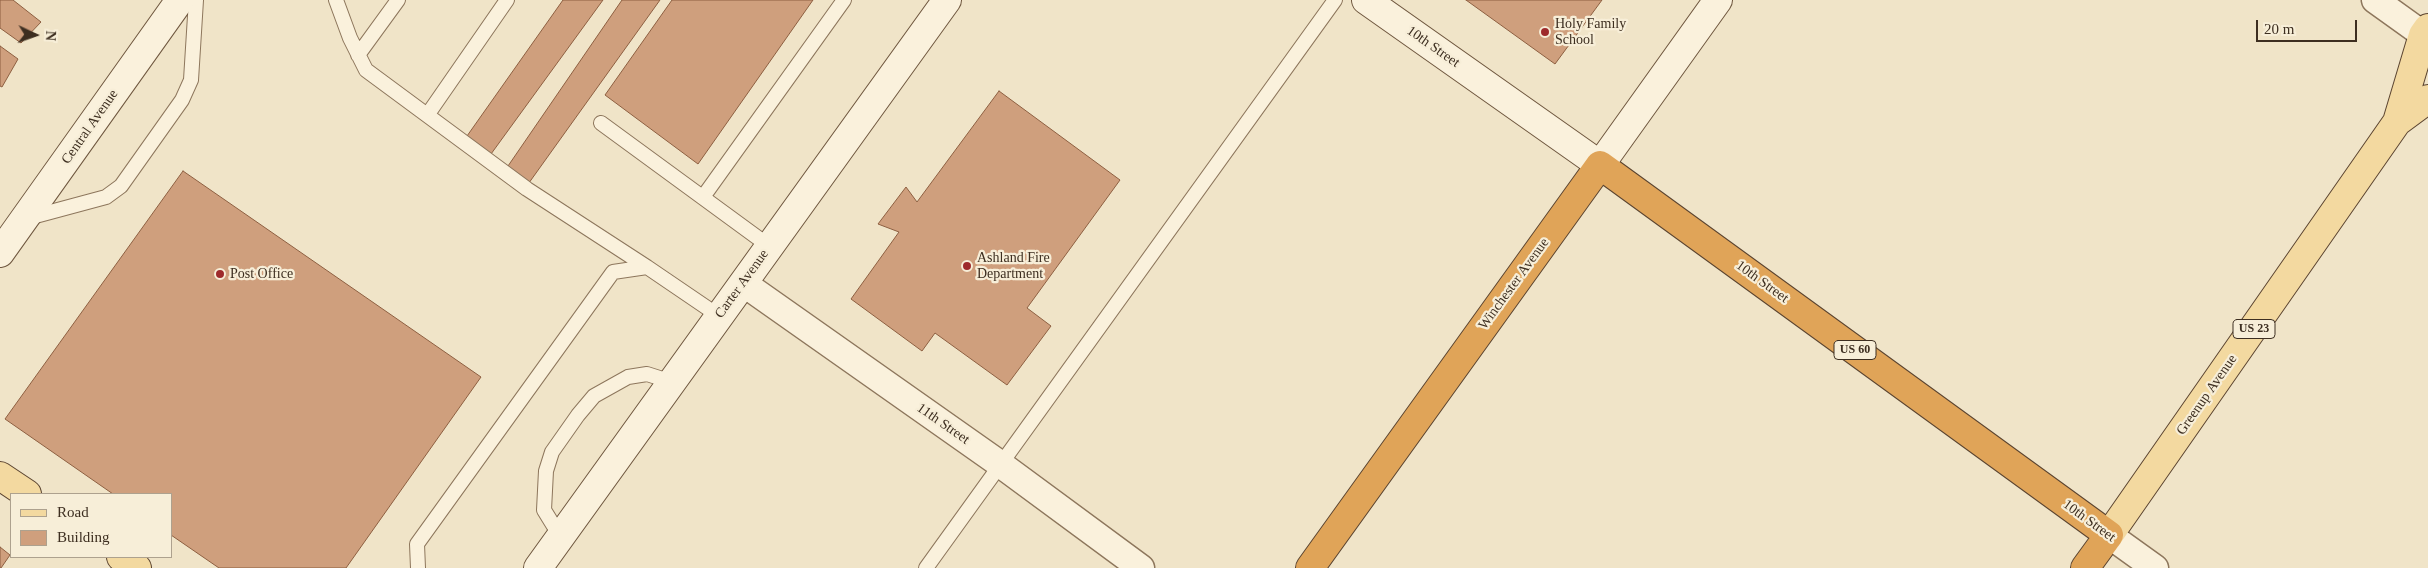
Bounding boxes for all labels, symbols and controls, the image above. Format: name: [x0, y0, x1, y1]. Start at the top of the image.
north arrow: [10, 10, 60, 60]
scale bar: [2258, 10, 2359, 42]
place label: Holy Family School: [1555, 16, 1626, 48]
text: 20 m: [2264, 21, 2294, 37]
street label: 10th Street: [1403, 23, 1463, 71]
marker: Holy Family School: [1539, 26, 1551, 38]
text: N: [43, 30, 58, 41]
street label: Central Avenue: [58, 86, 122, 168]
street label: Winchester Avenue: [1475, 235, 1553, 333]
street label: Carter Avenue: [711, 246, 773, 322]
place label: Ashland Fire Department: [977, 250, 1050, 282]
street label: 10th Street: [1732, 257, 1792, 307]
marker: Ashland Fire Department: [961, 260, 973, 272]
place label: Post Office: [230, 266, 293, 282]
marker: Post Office: [214, 268, 226, 280]
road number: US 23: [2233, 320, 2275, 338]
road number: US 60: [1834, 340, 1876, 360]
street label: Greenup Avenue: [2173, 352, 2241, 438]
street label: 11th Street: [913, 400, 973, 448]
legend: [10, 493, 172, 558]
street label: 10th Street: [2059, 496, 2119, 546]
text: Road: [57, 504, 89, 520]
text: Building: [57, 529, 110, 545]

